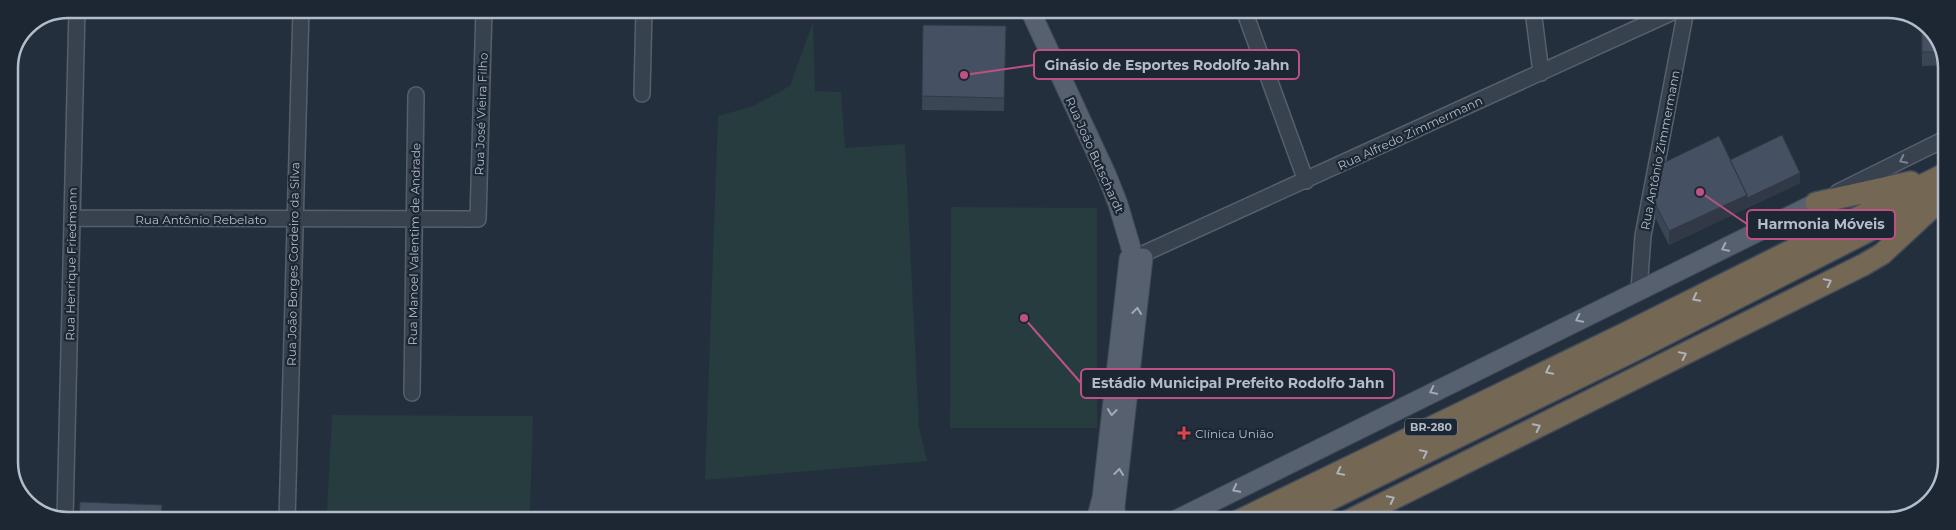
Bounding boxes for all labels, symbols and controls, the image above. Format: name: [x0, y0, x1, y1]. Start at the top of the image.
callout: Ginásio de Esportes Rodolfo Jahn: [1034, 50, 1299, 79]
street label: Rua José Vieira Filho: [471, 52, 491, 176]
text: Ginásio de Esportes Rodolfo Jahn: [1044, 56, 1290, 74]
street label: Rua Antônio Zimmermann: [1637, 69, 1683, 231]
street label: Rua Alfredo Zimmermann: [1335, 93, 1485, 173]
street label: Rua João Butschardt: [1063, 95, 1127, 215]
street label: Rua Manoel Valentim de Andrade: [405, 143, 423, 345]
one-way arrow: [1899, 154, 1908, 164]
street label: Rua João Borges Cordeiro da Silva: [284, 162, 302, 366]
street label: Rua Henrique Friedmann: [62, 187, 80, 341]
callout: Harmonia Móveis: [1747, 210, 1895, 239]
street label: Rua Antônio Rebelato: [135, 212, 267, 227]
text: Harmonia Móveis: [1757, 215, 1885, 233]
one-way arrow: [1721, 242, 1730, 252]
one-way arrow: [1823, 278, 1832, 288]
one-way arrow: [1692, 292, 1701, 302]
one-way arrow: [1131, 306, 1142, 314]
one-way arrow: [1575, 313, 1584, 324]
one-way arrow: [1677, 351, 1686, 361]
one-way arrow: [1545, 365, 1554, 375]
callout: Estádio Municipal Prefeito Rodolfo Jahn: [1081, 369, 1394, 398]
text: Estádio Municipal Prefeito Rodolfo Jahn: [1092, 374, 1384, 392]
one-way arrow: [1430, 385, 1439, 395]
one-way arrow: [1107, 408, 1118, 416]
road number: BR-280: [1405, 418, 1457, 436]
one-way arrow: [1532, 423, 1541, 433]
marker: Clínica União: [1177, 426, 1191, 440]
place label: Clínica União: [1195, 426, 1274, 441]
one-way arrow: [1419, 449, 1428, 459]
one-way arrow: [1336, 466, 1345, 476]
one-way arrow: [1113, 468, 1124, 476]
one-way arrow: [1233, 483, 1242, 493]
one-way arrow: [1386, 495, 1395, 505]

